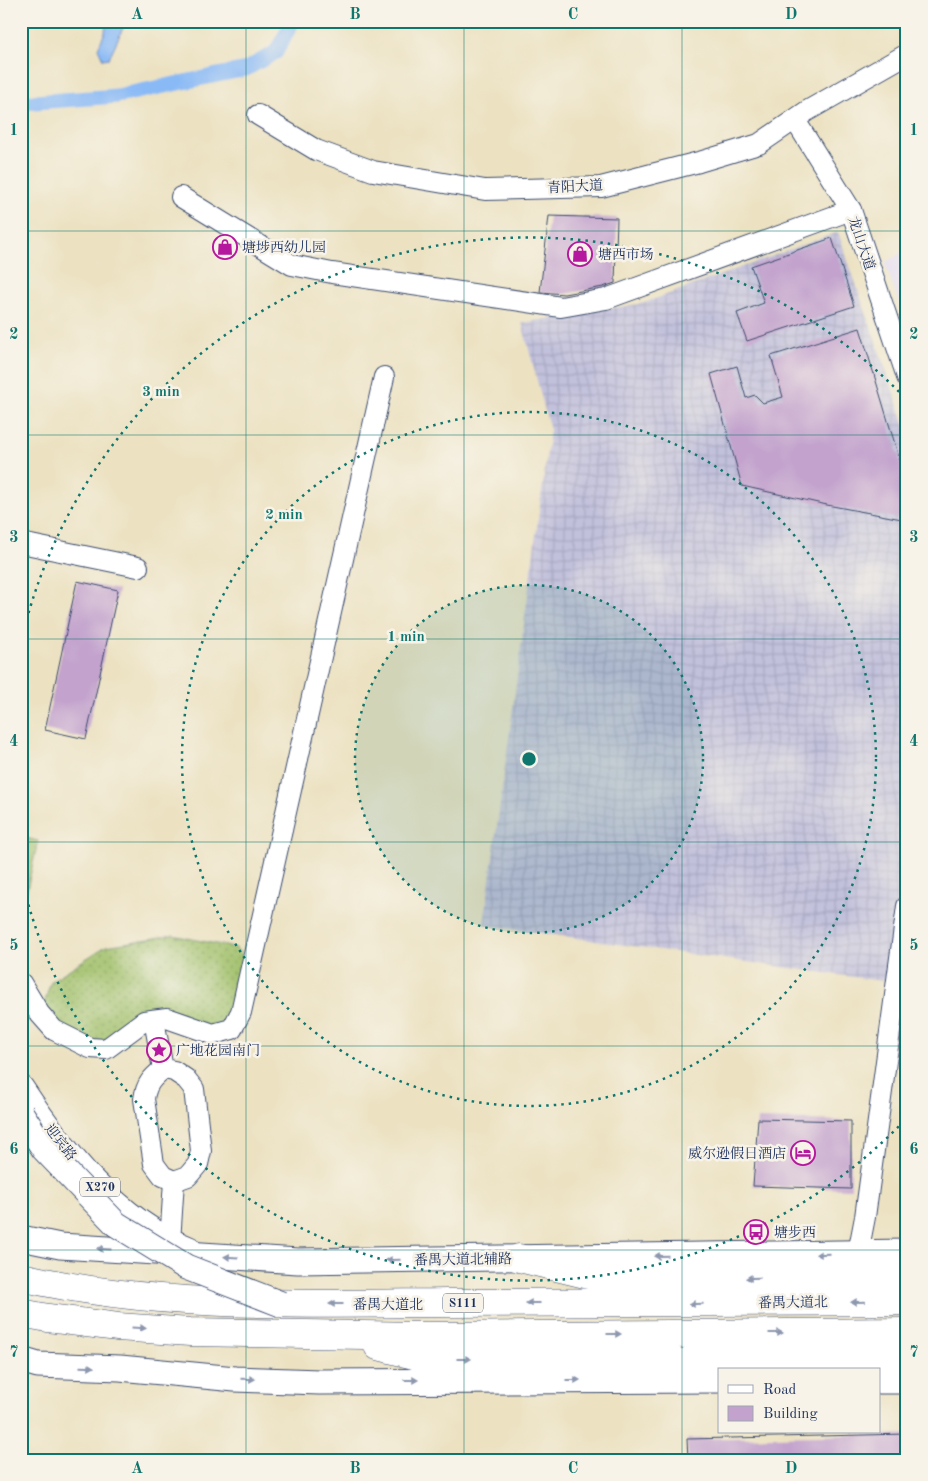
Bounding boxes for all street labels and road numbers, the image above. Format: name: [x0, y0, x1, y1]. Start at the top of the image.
street label: 青阳大道: [547, 178, 603, 195]
street label: 龙山大道: [845, 214, 878, 272]
street label: 迎宾路: [42, 1121, 79, 1163]
road number: X270: [80, 1178, 120, 1196]
street label: 番禺大道北辅路: [414, 1251, 512, 1268]
road number: S111: [443, 1294, 483, 1312]
street label: 番禺大道北: [758, 1294, 828, 1311]
street label: 番禺大道北: [353, 1297, 423, 1312]

